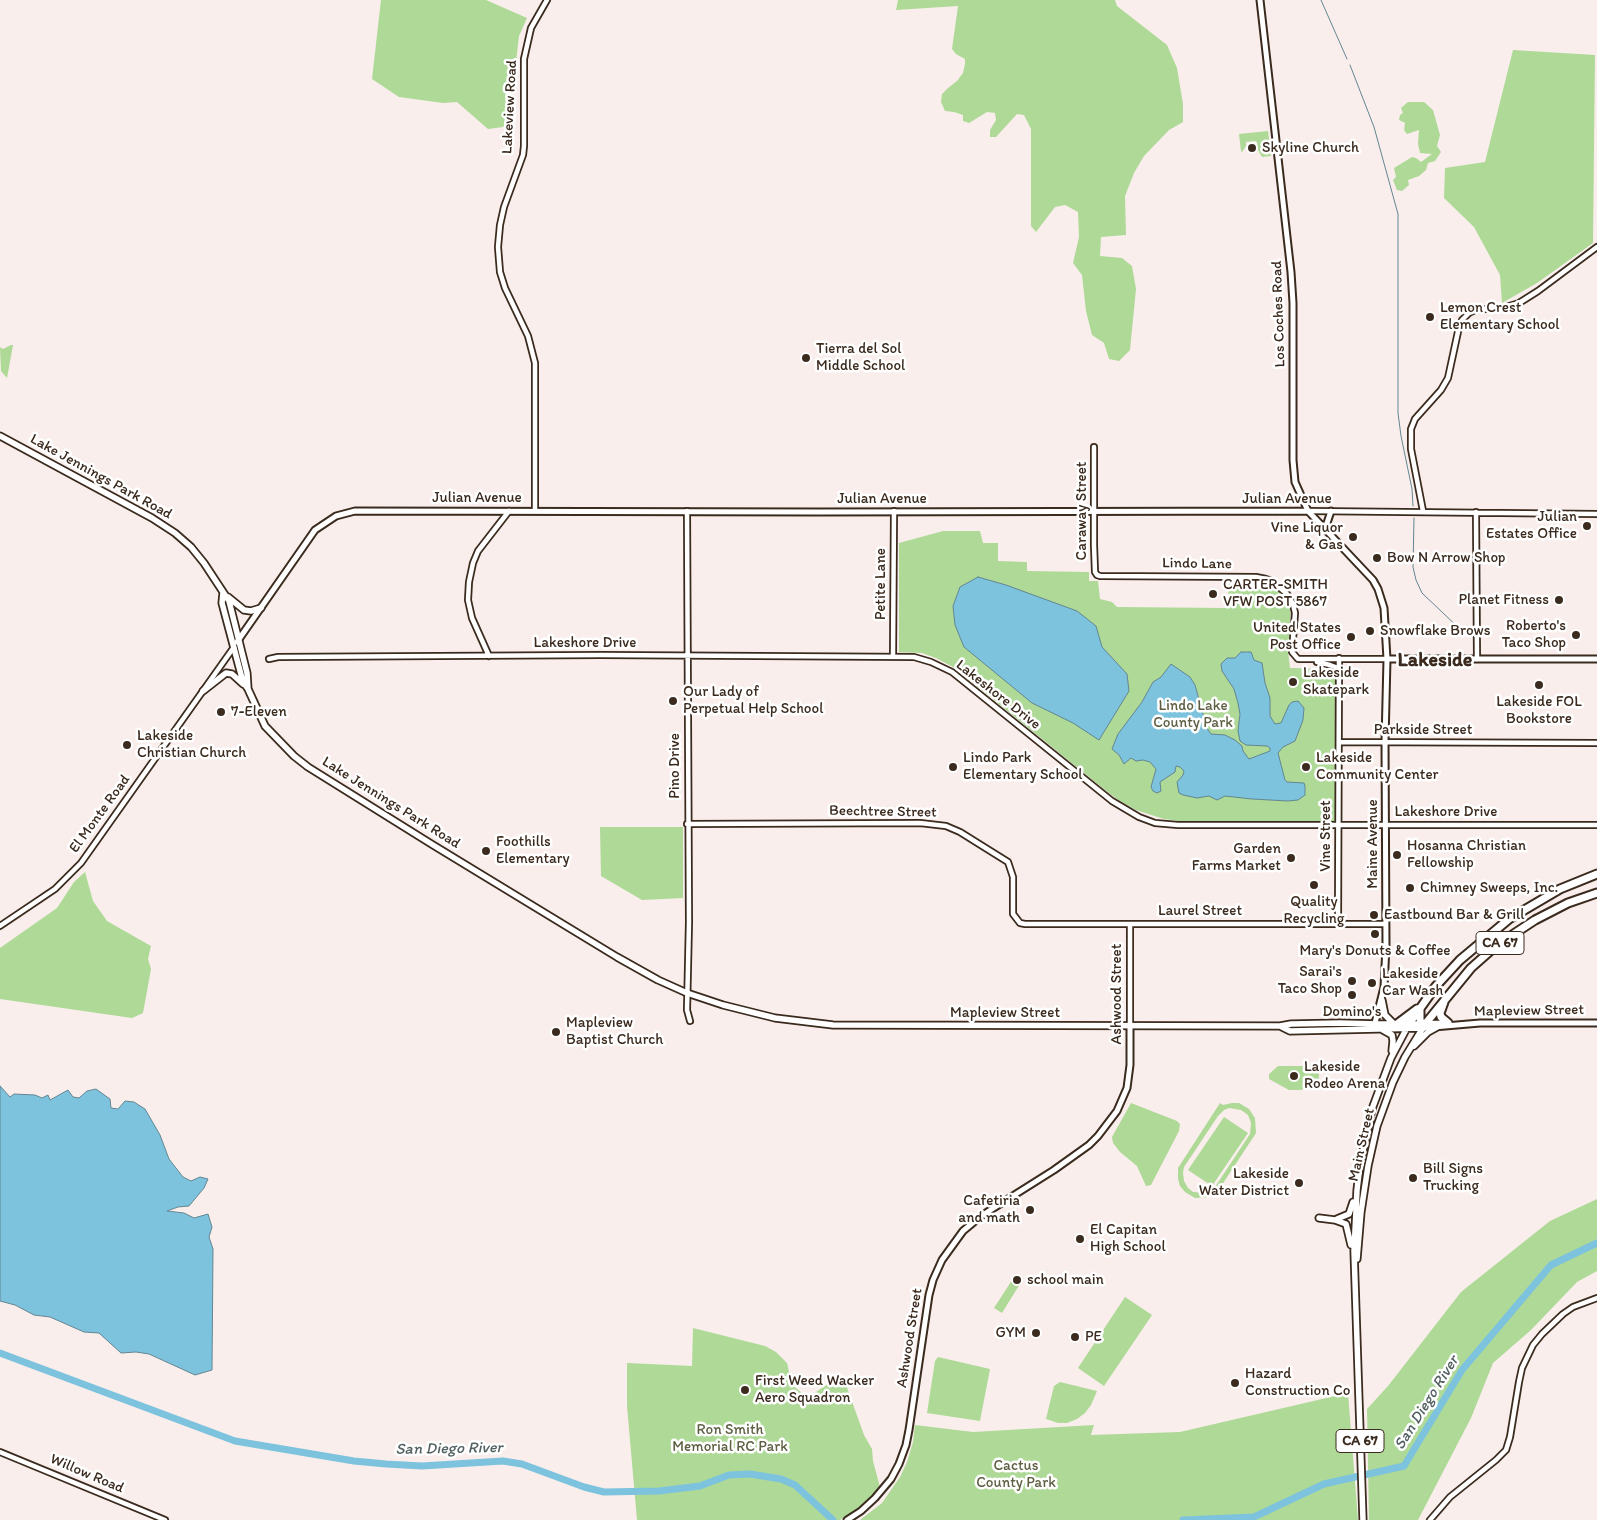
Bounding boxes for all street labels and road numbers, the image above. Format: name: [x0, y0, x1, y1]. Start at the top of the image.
street label: Lakeview Road: [499, 60, 521, 154]
street label: Los Coches Road: [1268, 260, 1290, 368]
street label: Lake Jennings Park Road: [27, 430, 175, 524]
street label: Caraway Street: [1073, 462, 1091, 560]
street label: Julian Avenue: [432, 489, 522, 507]
street label: Julian Avenue: [837, 490, 927, 508]
street label: Julian Avenue: [1242, 490, 1332, 508]
street label: Petite Lane: [872, 548, 890, 620]
street label: Lindo Lane: [1162, 554, 1232, 574]
street label: Lakeshore Drive: [534, 634, 636, 652]
street label: Lakeshore Drive: [952, 656, 1044, 734]
street label: Parkside Street: [1374, 721, 1472, 739]
street label: Pino Drive: [666, 733, 684, 799]
street label: Lake Jennings Park Road: [318, 753, 464, 853]
street label: El Monte Road: [66, 771, 134, 857]
street label: Maine Avenue: [1364, 799, 1382, 889]
street label: Vine Street: [1317, 800, 1335, 872]
street label: Beechtree Street: [829, 802, 937, 822]
street label: Lakeshore Drive: [1395, 803, 1497, 821]
street label: Laurel Street: [1158, 902, 1242, 920]
road number: CA 67: [1476, 931, 1524, 954]
street label: Ashwood Street: [1108, 944, 1126, 1044]
street label: Mapleview Street: [1474, 1001, 1584, 1021]
street label: Mapleview Street: [950, 1004, 1060, 1022]
street label: Main Street: [1345, 1106, 1379, 1184]
street label: Ashwood Street: [893, 1287, 927, 1389]
road number: CA 67: [1336, 1430, 1384, 1452]
street label: Willow Road: [47, 1450, 127, 1498]

